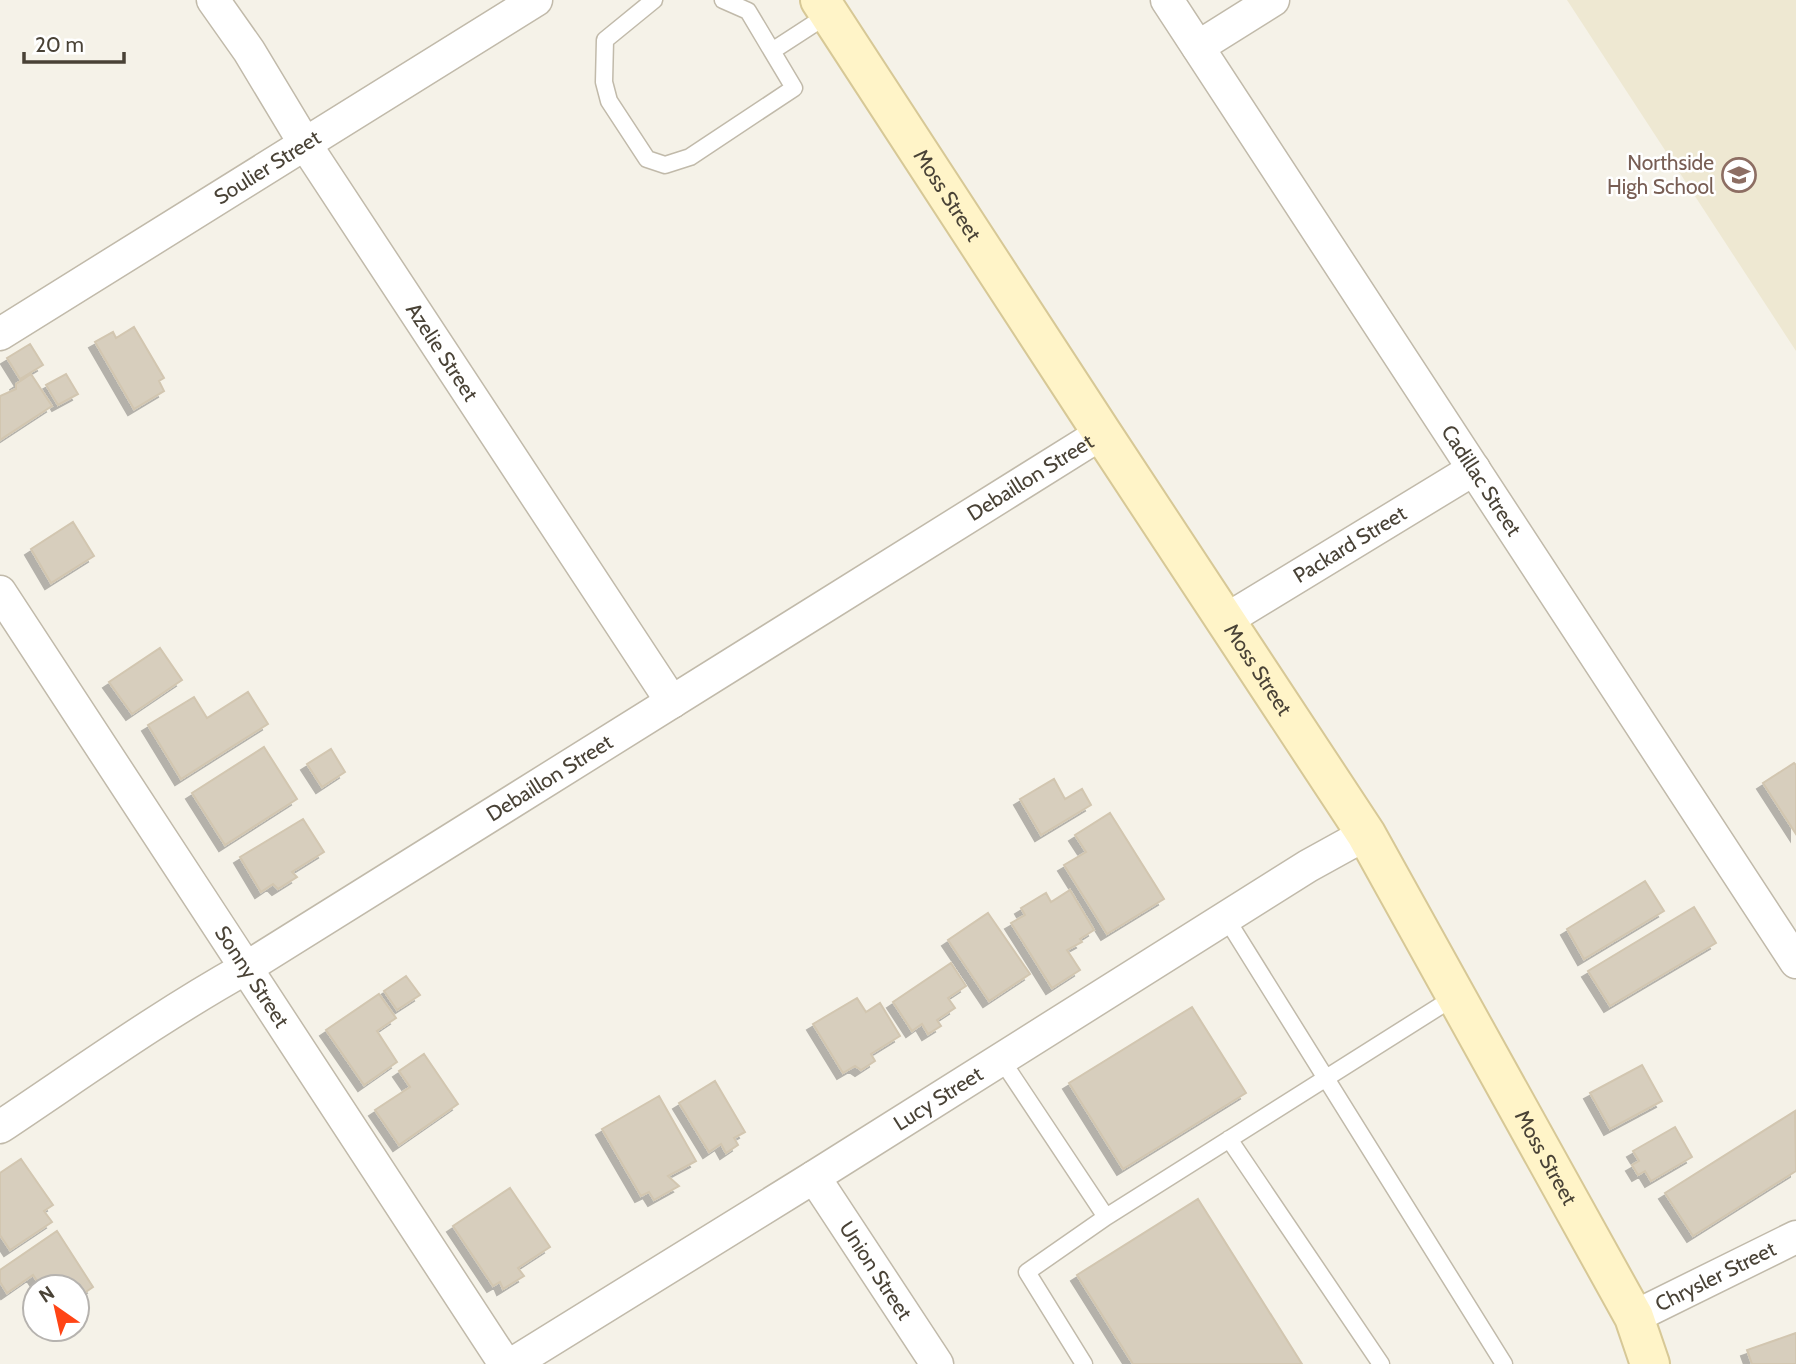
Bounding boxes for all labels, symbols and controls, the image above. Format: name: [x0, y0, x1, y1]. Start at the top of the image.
scale bar: [24, 21, 124, 65]
text: 20 m: [35, 32, 84, 57]
street label: Soulier Street: [209, 125, 325, 209]
street label: Moss Street: [909, 144, 987, 246]
place label: Northside High School: [1607, 150, 1714, 199]
school or university icon: Northside High School: [1720, 156, 1758, 194]
street label: Azelie Street: [401, 298, 484, 406]
street label: Cadillac Street: [1436, 420, 1527, 540]
street label: Debaillon Street: [962, 429, 1098, 526]
street label: Packard Street: [1289, 500, 1411, 588]
street label: Moss Street: [1219, 619, 1297, 720]
street label: Debaillon Street: [482, 729, 617, 827]
street label: Sonny Street: [210, 921, 295, 1032]
street label: Lucy Street: [889, 1061, 987, 1136]
street label: Moss Street: [1510, 1106, 1582, 1209]
street label: Union Street: [834, 1216, 917, 1324]
street label: Chrysler Street: [1651, 1236, 1780, 1317]
north arrow: [21, 1273, 91, 1343]
text: N: [35, 1281, 59, 1308]

